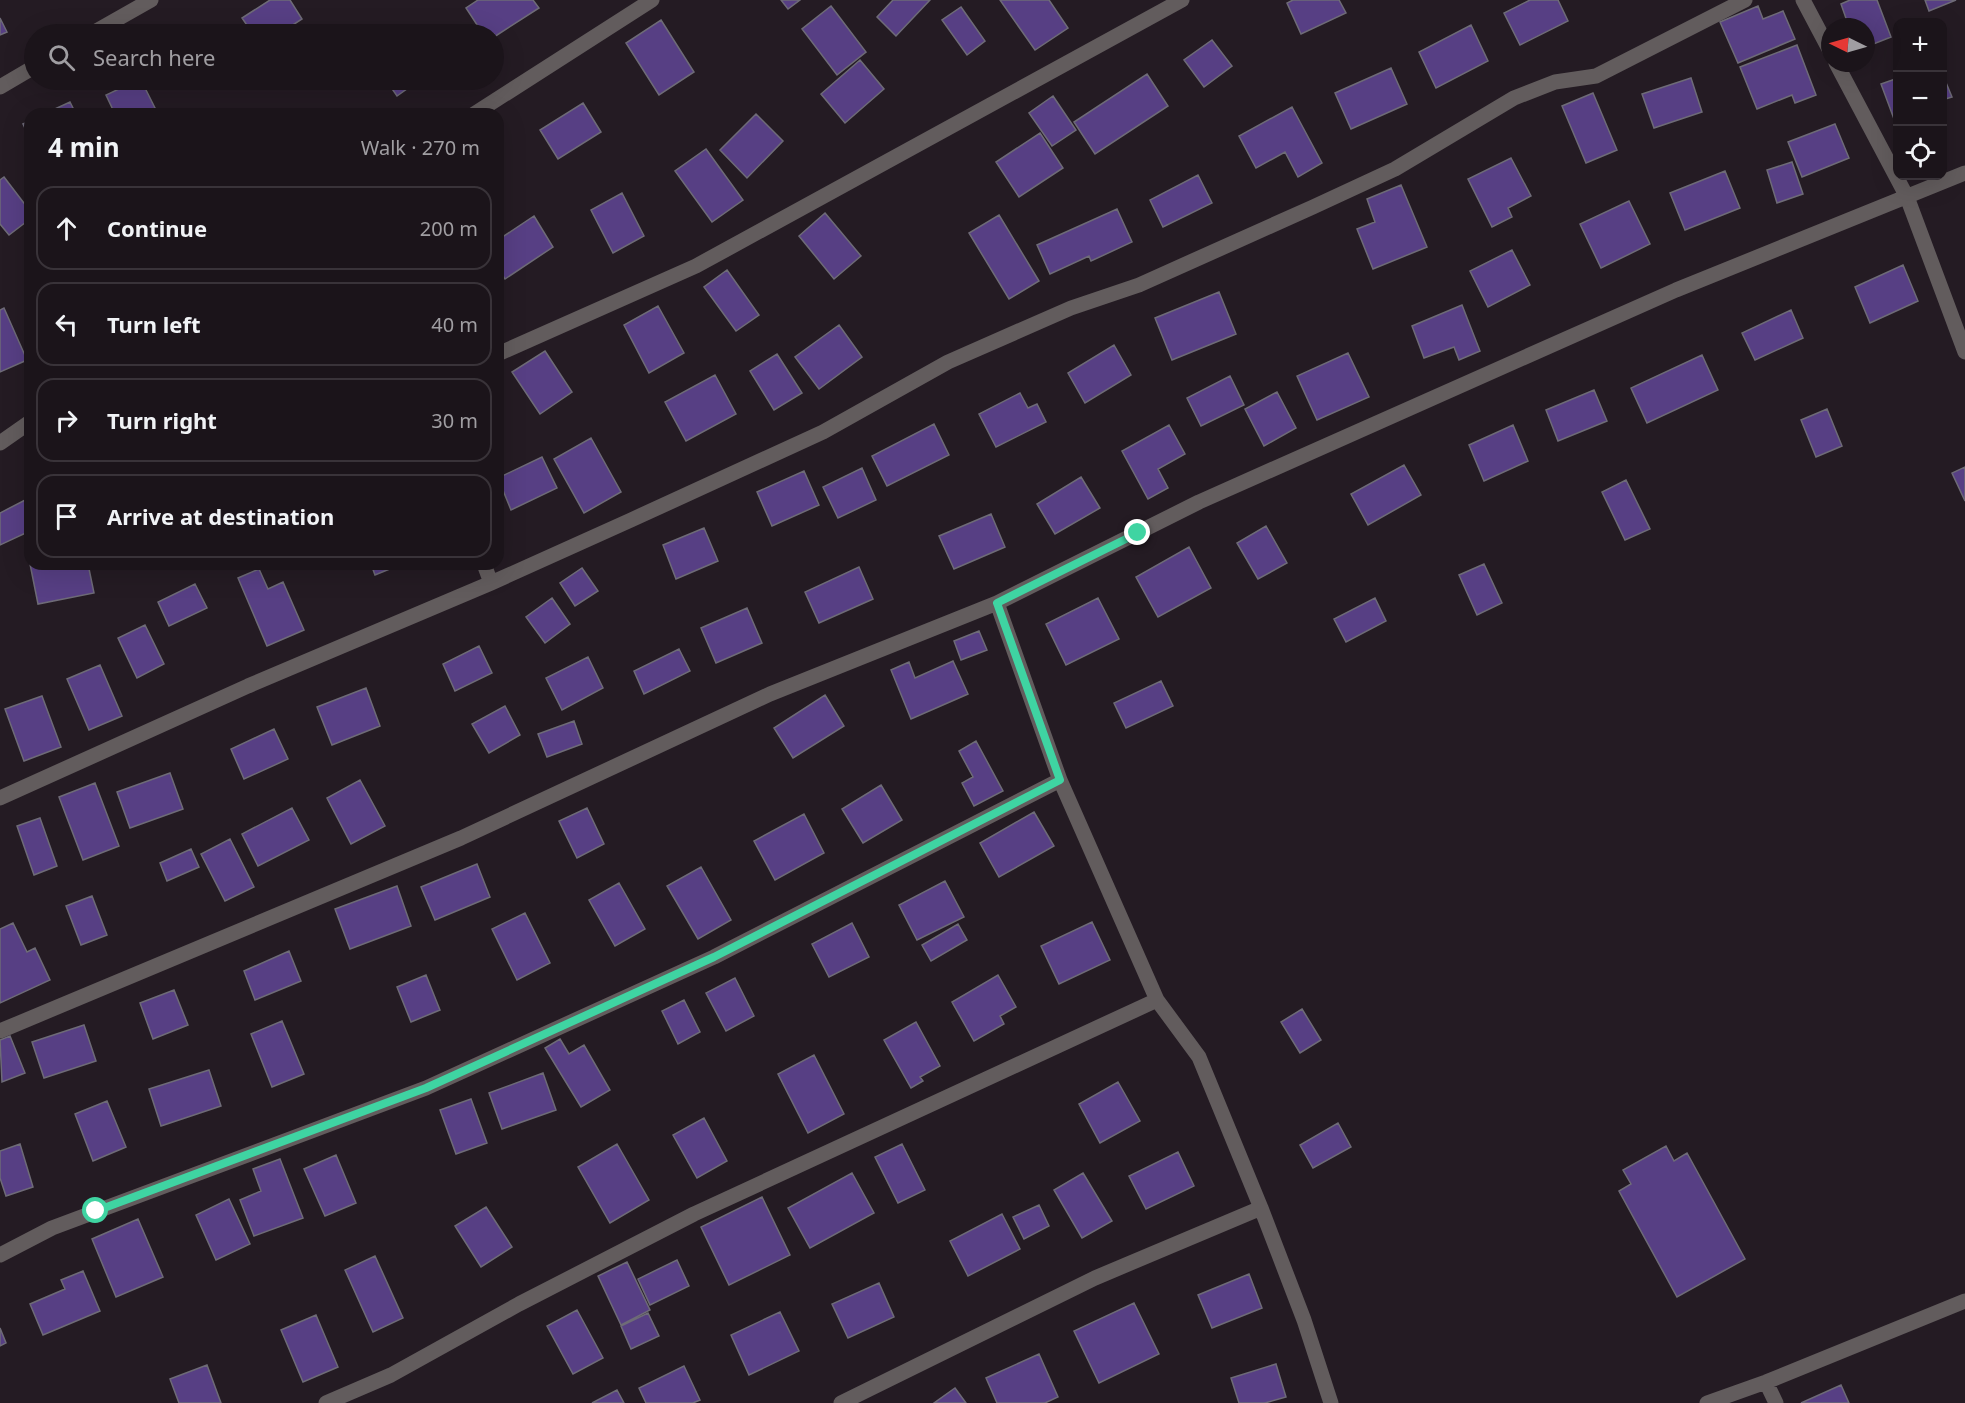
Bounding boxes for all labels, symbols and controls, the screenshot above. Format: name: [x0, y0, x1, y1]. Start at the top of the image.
north arrow: [1821, 18, 1875, 72]
map controls: [1893, 18, 1947, 180]
button: +: [1893, 18, 1947, 72]
search box: [24, 24, 504, 90]
icon: search: [45, 41, 78, 74]
text: Search here: [93, 42, 215, 72]
button: −: [1893, 72, 1947, 126]
button: locate: [1893, 126, 1947, 180]
text: 4 min: [48, 129, 120, 165]
text: Walk · 270 m: [361, 134, 480, 161]
icon: ahead: [50, 212, 83, 245]
text: Continue: [107, 213, 207, 243]
text: 200 m: [420, 215, 478, 242]
icon: left: [50, 308, 83, 341]
text: Turn left: [107, 309, 201, 339]
text: 40 m: [431, 311, 478, 338]
icon: right: [50, 404, 83, 437]
text: Turn right: [107, 405, 217, 435]
text: 30 m: [431, 407, 478, 434]
icon: arrive: [50, 500, 83, 533]
text: Arrive at destination: [107, 501, 334, 531]
route end: [1124, 519, 1150, 545]
route start: [82, 1197, 108, 1223]

